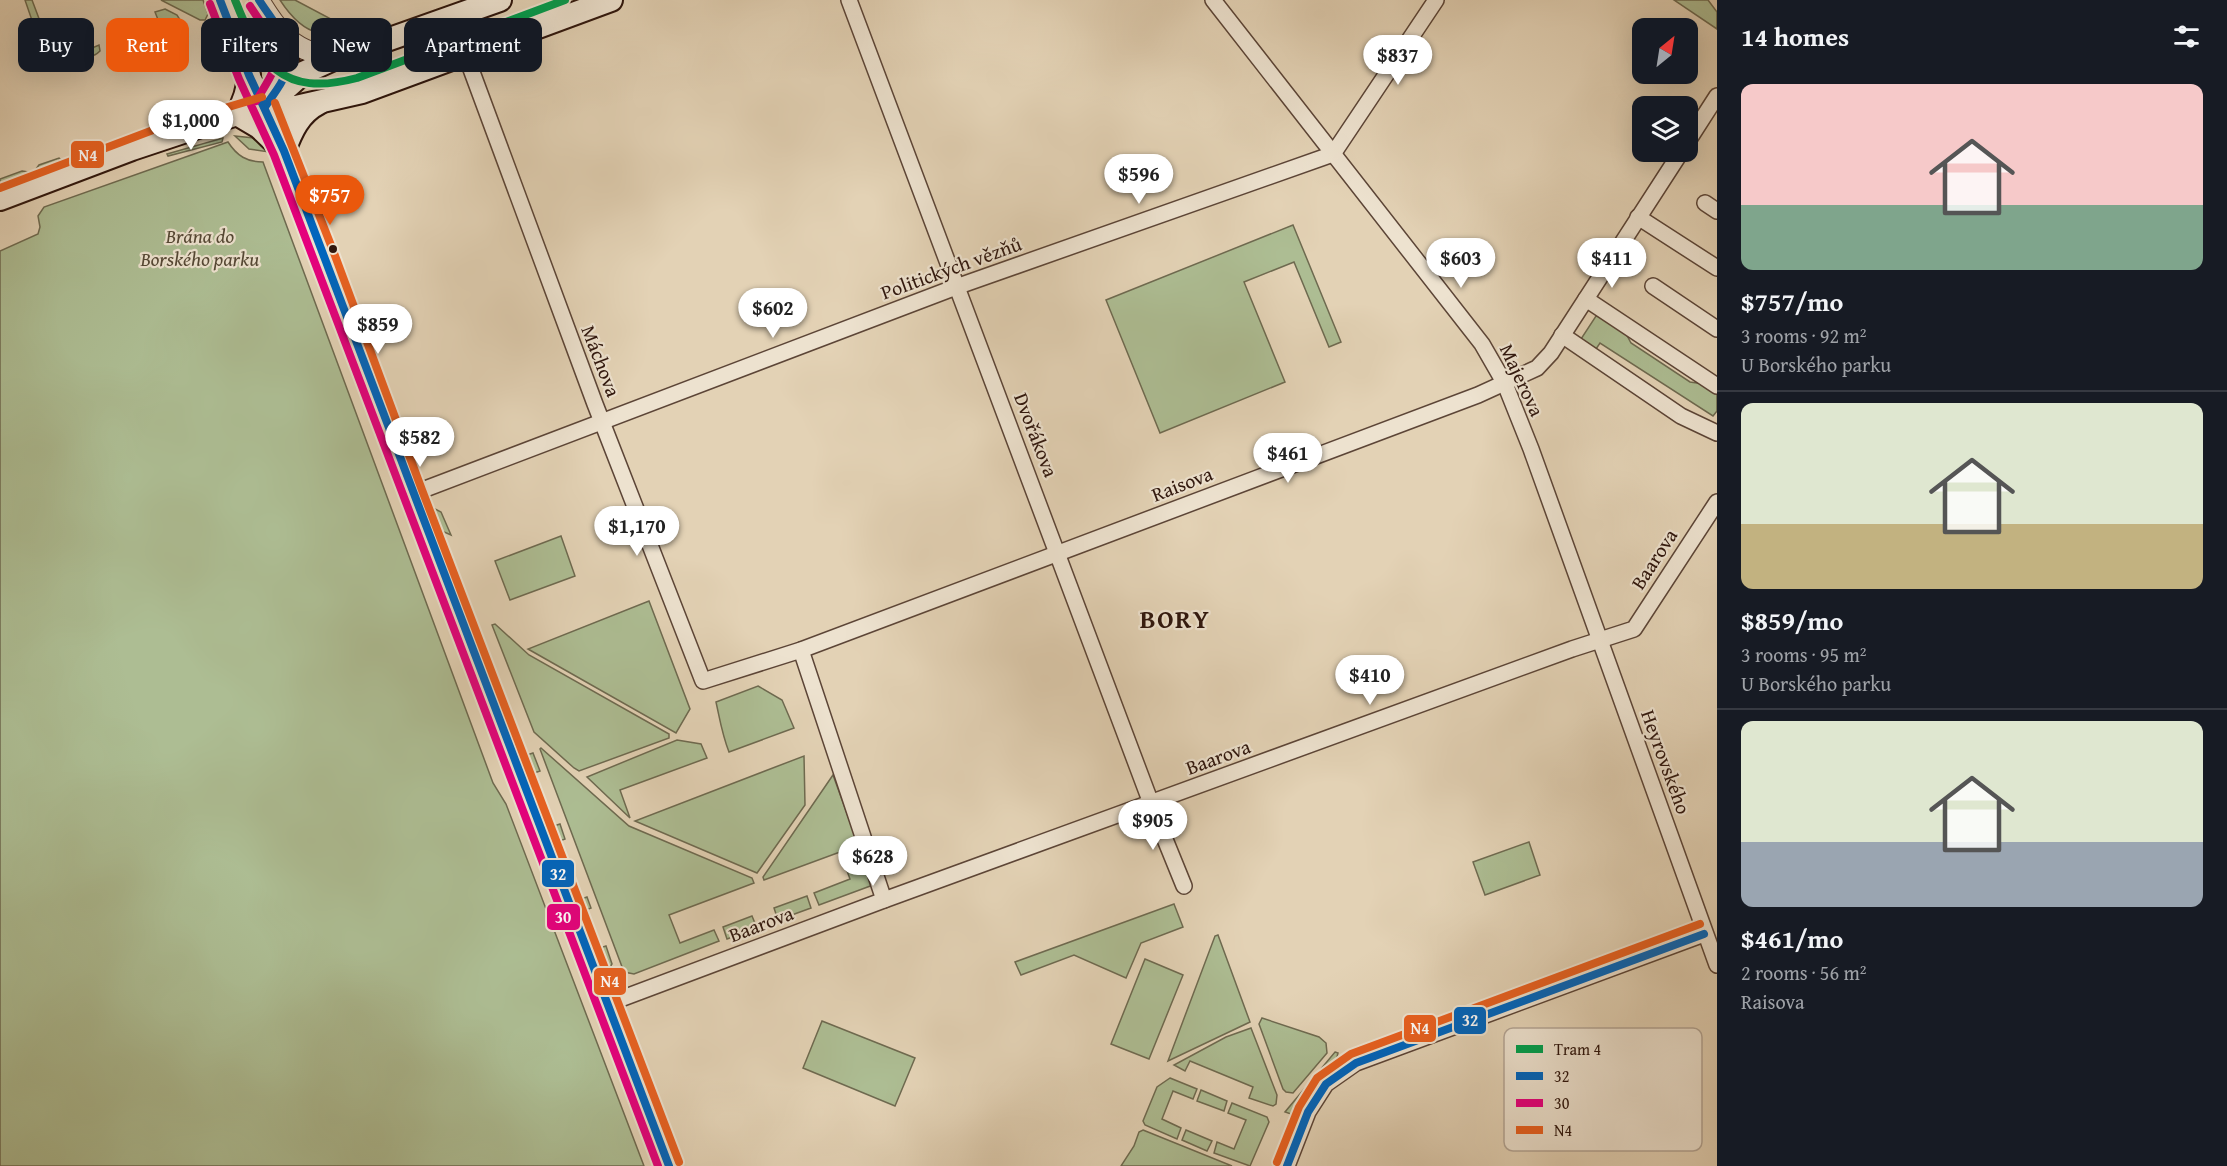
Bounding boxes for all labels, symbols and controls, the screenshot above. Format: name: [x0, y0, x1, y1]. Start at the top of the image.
text: 14 homes: [1741, 17, 1849, 56]
chip: Buy: [18, 18, 94, 72]
chip: Rent: [106, 18, 189, 72]
chip: Filters: [201, 18, 299, 72]
chip: New: [311, 18, 392, 72]
chip: Apartment: [404, 18, 542, 72]
north arrow: [1632, 18, 1698, 84]
map controls: [1632, 18, 1698, 162]
icon: filters: [2170, 20, 2203, 53]
pin: $837: [1362, 35, 1434, 86]
text: $837: [1377, 40, 1419, 69]
button: layers: [1632, 96, 1698, 162]
pin: $1,000: [142, 100, 240, 151]
text: $1,000: [162, 105, 220, 134]
icon: home: [1918, 123, 2026, 231]
line badge: N4: [70, 140, 105, 169]
text: N4: [79, 143, 97, 167]
pin: $596: [1103, 154, 1175, 205]
text: $596: [1118, 159, 1160, 188]
pin: $757: [294, 175, 366, 226]
text: $757: [309, 180, 351, 209]
park label: Brána do Borského parku: [140, 221, 259, 273]
street label: Politických vězňů: [876, 229, 1025, 306]
pin: $603: [1425, 238, 1497, 289]
pin: $411: [1576, 238, 1648, 289]
unlabelled marker: [327, 243, 339, 255]
text: $603: [1440, 243, 1482, 272]
text: $411: [1591, 243, 1633, 272]
text: $757/mo: [1741, 282, 1843, 321]
pin: $602: [737, 288, 809, 339]
text: $602: [752, 293, 794, 322]
pin: $859: [342, 304, 414, 355]
text: $859: [357, 309, 399, 338]
street label: Máchova: [575, 321, 629, 401]
text: 3 rooms · 92 m²: [1741, 321, 1867, 350]
street label: Majerova: [1493, 339, 1552, 421]
text: U Borského parku: [1741, 350, 1891, 379]
street label: Dvořákova: [1007, 388, 1066, 482]
pin: $582: [384, 417, 456, 468]
text: $582: [399, 422, 441, 451]
pin: $461: [1252, 433, 1324, 484]
text: $461: [1267, 438, 1309, 467]
icon: home: [1918, 442, 2026, 550]
street label: Raisova: [1147, 458, 1217, 508]
pin: $1,170: [588, 506, 686, 557]
text: $1,170: [608, 511, 666, 540]
street label: Baarova: [1623, 522, 1684, 595]
district label: BORY: [1140, 599, 1210, 638]
text: $859/mo: [1741, 601, 1843, 640]
text: 3 rooms · 95 m²: [1741, 640, 1867, 669]
pin: $410: [1334, 655, 1406, 706]
text: $410: [1349, 660, 1391, 689]
text: U Borského parku: [1741, 669, 1891, 698]
street label: Heyrovského: [1634, 706, 1699, 818]
street label: Baarova: [1181, 731, 1255, 782]
icon: home: [1918, 760, 2026, 868]
pin: $905: [1117, 800, 1189, 851]
text: $905: [1132, 805, 1174, 834]
pin: $628: [837, 836, 909, 887]
text: $628: [852, 841, 894, 870]
line badge: 32: [541, 859, 575, 888]
text: 32: [550, 862, 566, 886]
street label: Baarova: [724, 898, 798, 949]
line badge: 30: [546, 903, 581, 931]
text: 30: [555, 905, 571, 929]
text: $461/mo: [1741, 919, 1843, 958]
text: 2 rooms · 56 m²: [1741, 958, 1867, 987]
line badge: N4: [593, 967, 627, 996]
text: N4: [601, 969, 619, 993]
text: Raisova: [1741, 987, 1804, 1016]
line badge: 32: [1453, 1006, 1487, 1035]
text: 32: [1462, 1008, 1478, 1032]
line badge: N4: [1403, 1014, 1437, 1043]
text: N4: [1411, 1016, 1429, 1040]
legend: [1504, 1028, 1702, 1151]
text: Tram 4: [1554, 1037, 1602, 1061]
text: 32: [1554, 1064, 1569, 1088]
text: 30: [1554, 1091, 1570, 1115]
text: N4: [1554, 1118, 1572, 1142]

